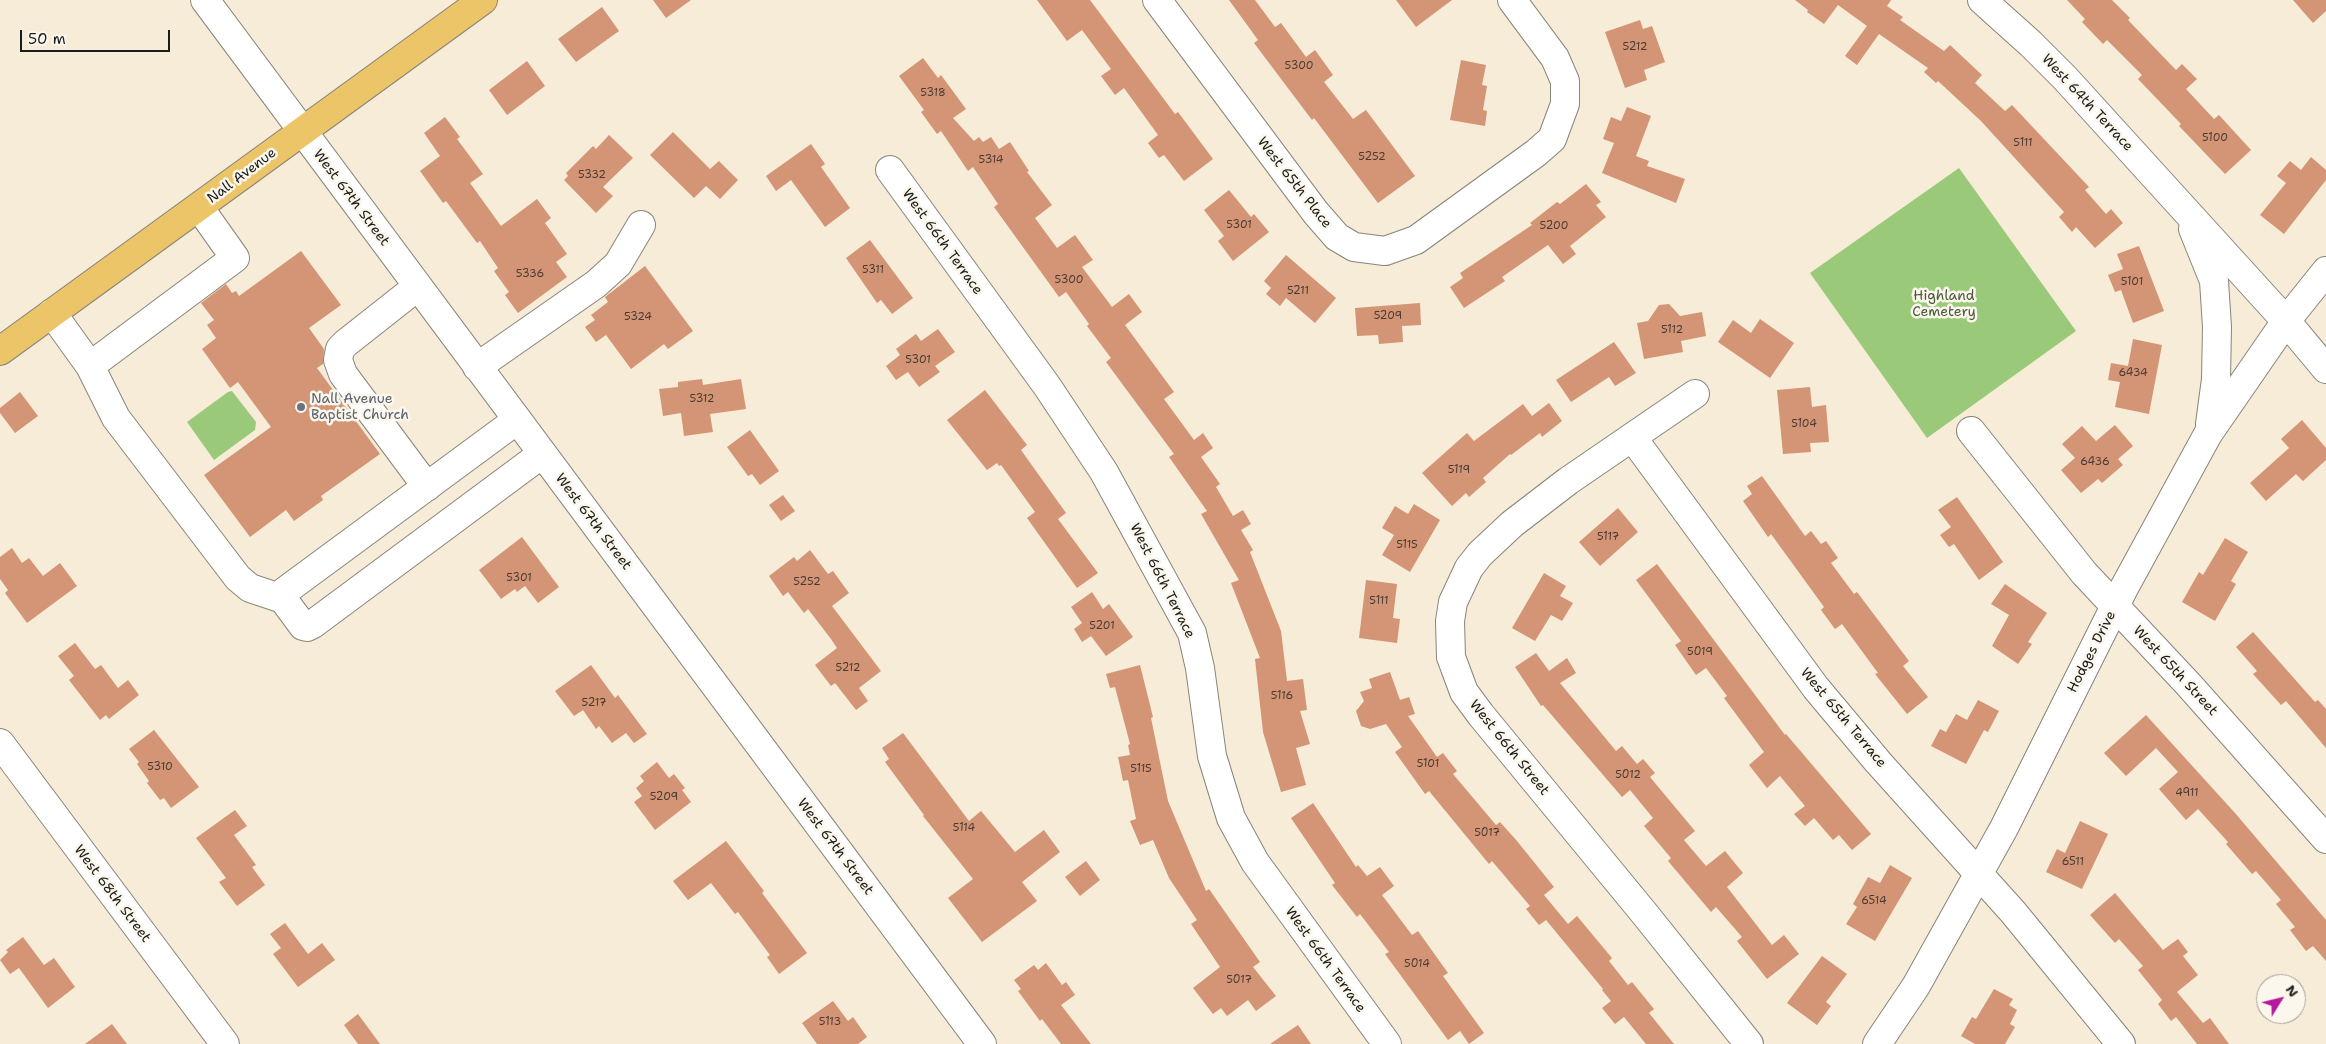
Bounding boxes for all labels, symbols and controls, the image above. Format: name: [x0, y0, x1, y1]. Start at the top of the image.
scale bar: [22, 20, 172, 52]
text: 50 m: [28, 29, 66, 49]
house number: 5212: [1622, 40, 1648, 54]
street label: West 64th Terrace: [2038, 51, 2136, 155]
house number: 5300: [1284, 59, 1314, 73]
house number: 5318: [920, 86, 946, 100]
house number: 5100: [2202, 131, 2228, 145]
street label: West 65th Place: [1253, 134, 1335, 232]
house number: 5111: [2013, 136, 2033, 150]
street label: Nall Avenue: [204, 145, 280, 207]
street label: West 67th Street: [309, 146, 393, 250]
house number: 5252: [1358, 150, 1386, 164]
house number: 5314: [978, 153, 1004, 167]
house number: 5332: [578, 168, 606, 182]
street label: West 66th Terrace: [898, 186, 986, 298]
house number: 5301: [1226, 218, 1252, 232]
house number: 5200: [1540, 219, 1568, 233]
house number: 5311: [862, 263, 884, 277]
house number: 5336: [516, 267, 544, 281]
house number: 5300: [1054, 273, 1084, 287]
house number: 5101: [2121, 275, 2143, 289]
house number: 5211: [1287, 284, 1309, 298]
park label: Highland Cemetery: [1912, 288, 1976, 321]
house number: 5209: [1374, 309, 1402, 323]
house number: 5324: [624, 310, 652, 324]
house number: 5112: [1661, 323, 1683, 337]
house number: 5301: [905, 353, 931, 367]
house number: 6434: [2118, 366, 2148, 380]
place label: Nall Avenue Baptist Church: [311, 391, 409, 424]
house number: 5312: [689, 392, 715, 406]
marker: Nall Avenue Baptist Church: [295, 401, 307, 413]
house number: 5104: [1791, 417, 1817, 431]
house number: 6436: [2080, 455, 2110, 469]
house number: 5119: [1448, 463, 1470, 477]
street label: West 67th Street: [551, 470, 635, 574]
street label: West 66th Terrace: [1126, 521, 1198, 641]
house number: 5117: [1597, 530, 1619, 544]
house number: 5115: [1396, 538, 1418, 552]
house number: 5301: [506, 571, 532, 585]
house number: 5252: [793, 575, 821, 589]
house number: 5111: [1369, 594, 1389, 608]
street label: Hodges Drive: [2064, 608, 2120, 696]
house number: 5201: [1089, 619, 1115, 633]
street label: West 65th Street: [2129, 623, 2221, 719]
house number: 5019: [1687, 645, 1713, 659]
house number: 5212: [835, 661, 861, 675]
street label: West 65th Terrace: [1796, 665, 1890, 771]
house number: 5116: [1271, 689, 1293, 703]
house number: 5217: [581, 696, 607, 710]
street label: West 66th Street: [1465, 697, 1553, 799]
house number: 5101: [1417, 757, 1439, 771]
house number: 5310: [147, 760, 173, 774]
house number: 5115: [1130, 762, 1152, 776]
house number: 5012: [1615, 768, 1641, 782]
house number: 4911: [2175, 786, 2199, 800]
house number: 5209: [650, 790, 678, 804]
street label: West 67th Street: [793, 795, 877, 899]
house number: 5114: [953, 821, 975, 835]
house number: 5017: [1474, 826, 1500, 840]
street label: West 68th Street: [70, 842, 154, 946]
house number: 6511: [2062, 855, 2084, 869]
house number: 6514: [1861, 894, 1887, 908]
street label: West 66th Terrace: [1281, 904, 1369, 1016]
house number: 5014: [1404, 957, 1430, 971]
house number: 5017: [1226, 973, 1252, 987]
north arrow: [2256, 974, 2306, 1024]
text: N: [2282, 981, 2303, 1001]
house number: 5113: [819, 1015, 841, 1029]

